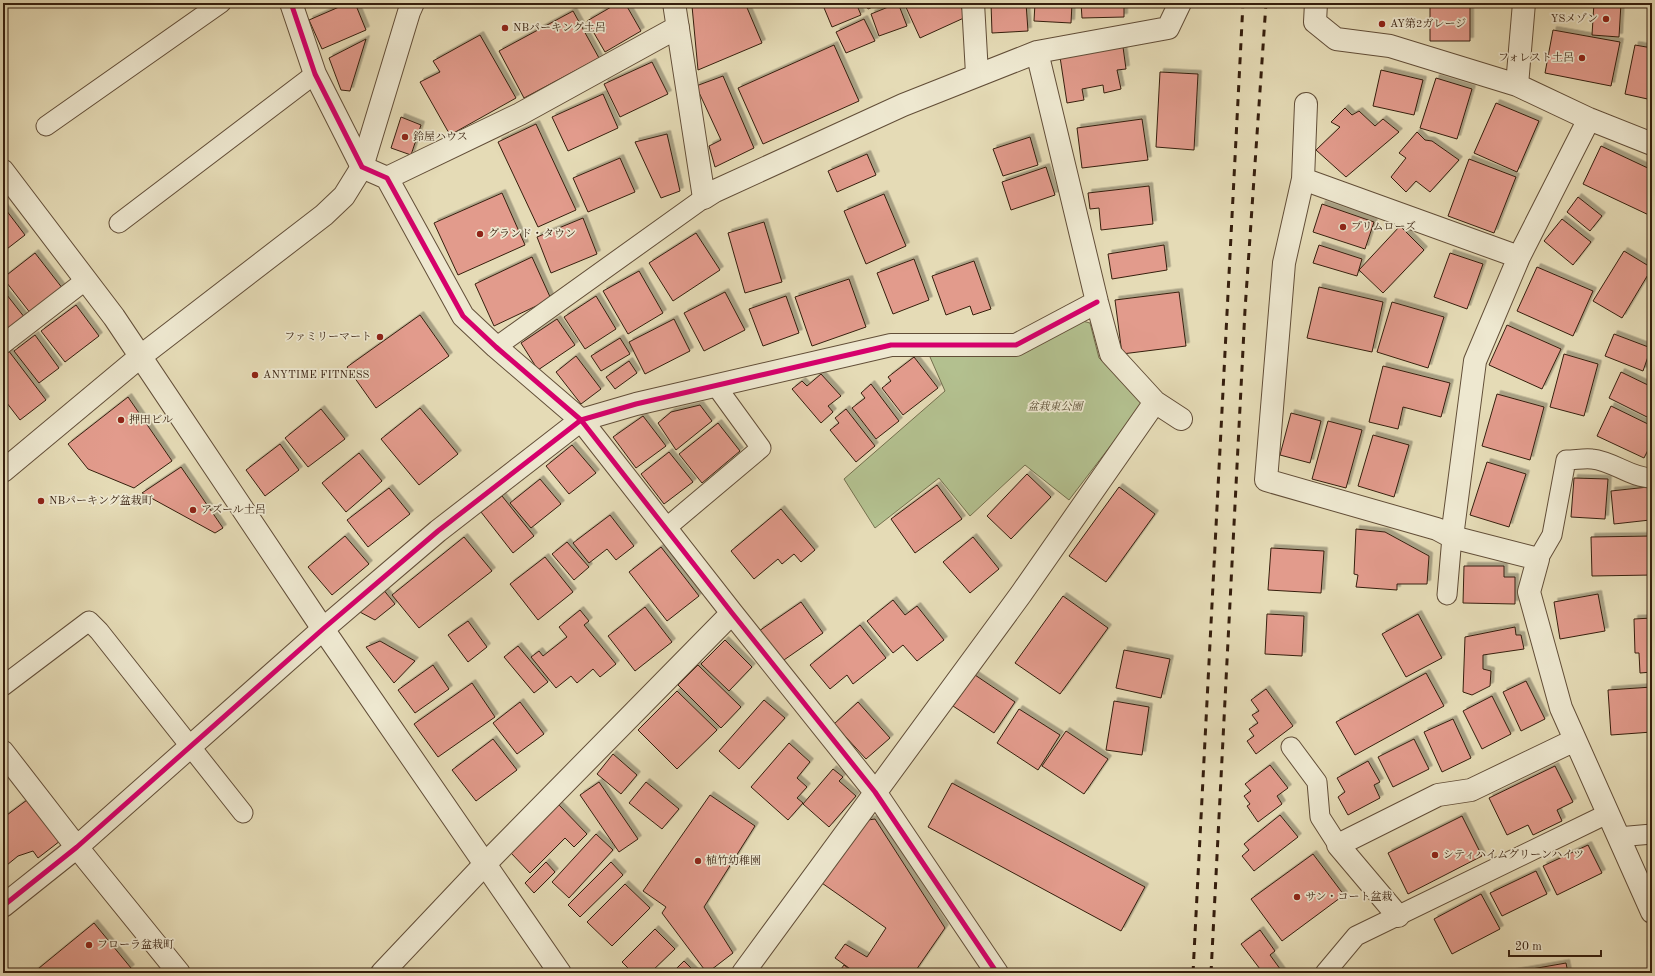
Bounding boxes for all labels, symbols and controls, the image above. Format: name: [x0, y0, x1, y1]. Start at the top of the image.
place label: YSメゾン: [1551, 12, 1598, 25]
marker: YSメゾン: [1601, 14, 1611, 24]
place label: AY第2ガレージ: [1390, 17, 1466, 30]
marker: AY第2ガレージ: [1377, 19, 1387, 29]
place label: NBパーキング土呂: [513, 21, 606, 34]
marker: NBパーキング土呂: [500, 23, 510, 33]
place label: フォレスト土呂: [1498, 51, 1574, 64]
marker: フォレスト土呂: [1577, 53, 1587, 63]
place label: 鈴屋ハウス: [413, 130, 468, 143]
marker: 鈴屋ハウス: [400, 132, 410, 142]
place label: プリムローズ: [1351, 220, 1416, 233]
marker: プリムローズ: [1338, 222, 1348, 232]
place label: グランド・タウン: [488, 227, 576, 240]
marker: グランド・タウン: [475, 229, 485, 239]
place label: ファミリーマート: [284, 331, 372, 343]
marker: ファミリーマート: [375, 332, 385, 342]
marker: ANYTIME FITNESS: [250, 370, 260, 380]
place label: ANYTIME FITNESS: [263, 370, 369, 381]
park label: 盆栽東公園: [1028, 400, 1084, 413]
place label: 押田ビル: [129, 413, 173, 426]
marker: 押田ビル: [116, 415, 126, 425]
place label: NBパーキング盆栽町: [49, 494, 153, 507]
marker: NBパーキング盆栽町: [36, 496, 46, 506]
place label: アズール土呂: [201, 503, 266, 516]
marker: アズール土呂: [188, 505, 198, 515]
place label: シティハイムグリーンハイツ: [1443, 848, 1584, 861]
marker: シティハイムグリーンハイツ: [1430, 850, 1440, 860]
place label: 植竹幼稚園: [706, 854, 761, 867]
marker: 植竹幼稚園: [693, 856, 703, 866]
place label: サン・コート盆栽: [1305, 890, 1392, 903]
marker: サン・コート盆栽: [1292, 892, 1302, 902]
scale bar: [1509, 932, 1601, 958]
place label: フローラ盆栽町: [97, 938, 174, 951]
marker: フローラ盆栽町: [84, 940, 94, 950]
text: 20 m: [1515, 941, 1542, 953]

